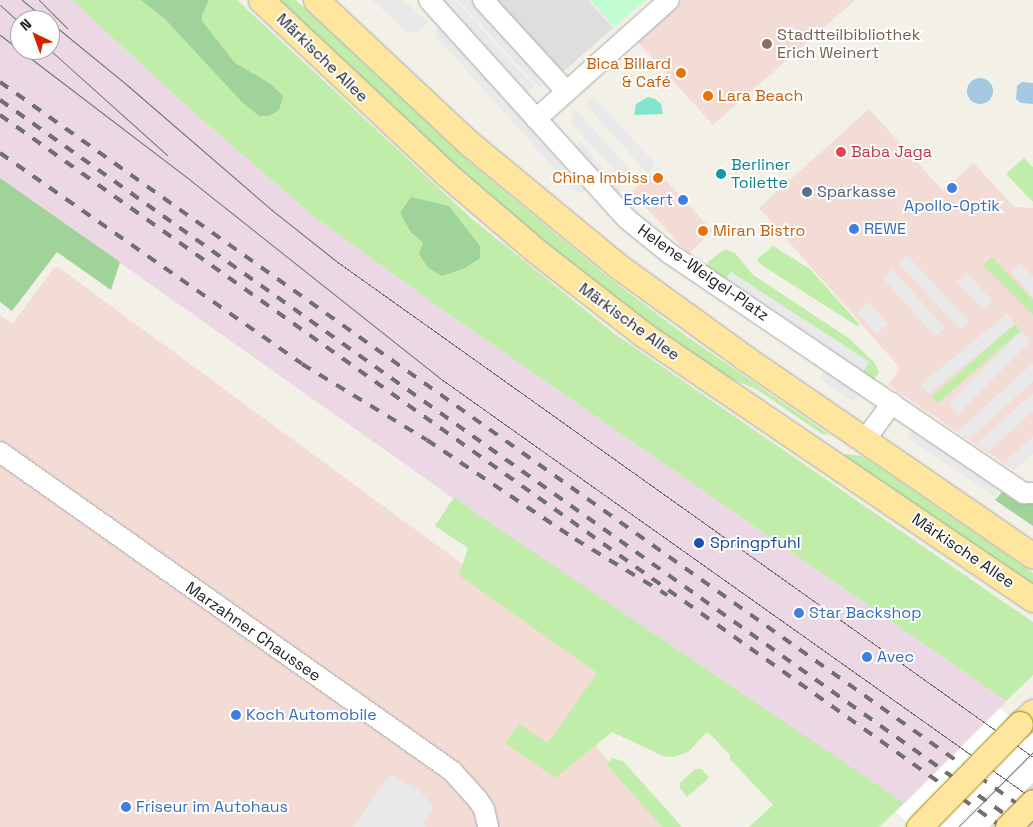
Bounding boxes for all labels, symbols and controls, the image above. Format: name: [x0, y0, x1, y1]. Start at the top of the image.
street label: Märkische Allee: [272, 9, 372, 107]
north arrow: [10, 10, 60, 60]
text: N: [16, 15, 35, 34]
place label: Stadtteilbibliothek Erich Weinert: [777, 25, 920, 63]
marker: Stadtteilbibliothek Erich Weinert: [761, 38, 773, 50]
place label: Bica Billard & Café: [586, 54, 671, 92]
marker: Bica Billard & Café: [675, 67, 687, 79]
place label: Lara Beach: [718, 86, 803, 106]
marker: Lara Beach: [702, 90, 714, 102]
place label: Baba Jaga: [851, 142, 932, 162]
marker: Baba Jaga: [835, 146, 847, 158]
place label: Berliner Toilette: [731, 155, 790, 193]
place label: China Imbiss: [552, 168, 648, 188]
marker: Berliner Toilette: [715, 168, 727, 180]
marker: China Imbiss: [652, 172, 664, 184]
place label: Sparkasse: [817, 182, 896, 202]
marker: Apollo-Optik: [946, 182, 958, 194]
marker: Sparkasse: [801, 186, 813, 198]
place label: Eckert: [623, 190, 673, 210]
marker: Eckert: [677, 194, 689, 206]
place label: Apollo-Optik: [904, 196, 1000, 216]
place label: REWE: [864, 219, 906, 239]
street label: Helene-Weigel-Platz: [634, 220, 772, 326]
place label: Miran Bistro: [713, 221, 805, 241]
marker: REWE: [848, 223, 860, 235]
marker: Miran Bistro: [697, 225, 709, 237]
street label: Märkische Allee: [575, 279, 683, 365]
street label: Märkische Allee: [908, 510, 1018, 592]
place label: Springpfuhl: [710, 533, 801, 553]
marker: Springpfuhl: [692, 536, 706, 550]
street label: Marzahner Chaussee: [182, 578, 324, 686]
place label: Star Backshop: [809, 603, 921, 623]
marker: Star Backshop: [793, 607, 805, 619]
place label: Avec: [877, 647, 914, 667]
marker: Avec: [861, 651, 873, 663]
place label: Koch Automobile: [246, 705, 377, 725]
marker: Koch Automobile: [230, 709, 242, 721]
place label: Friseur im Autohaus: [136, 797, 288, 817]
marker: Friseur im Autohaus: [120, 801, 132, 813]

